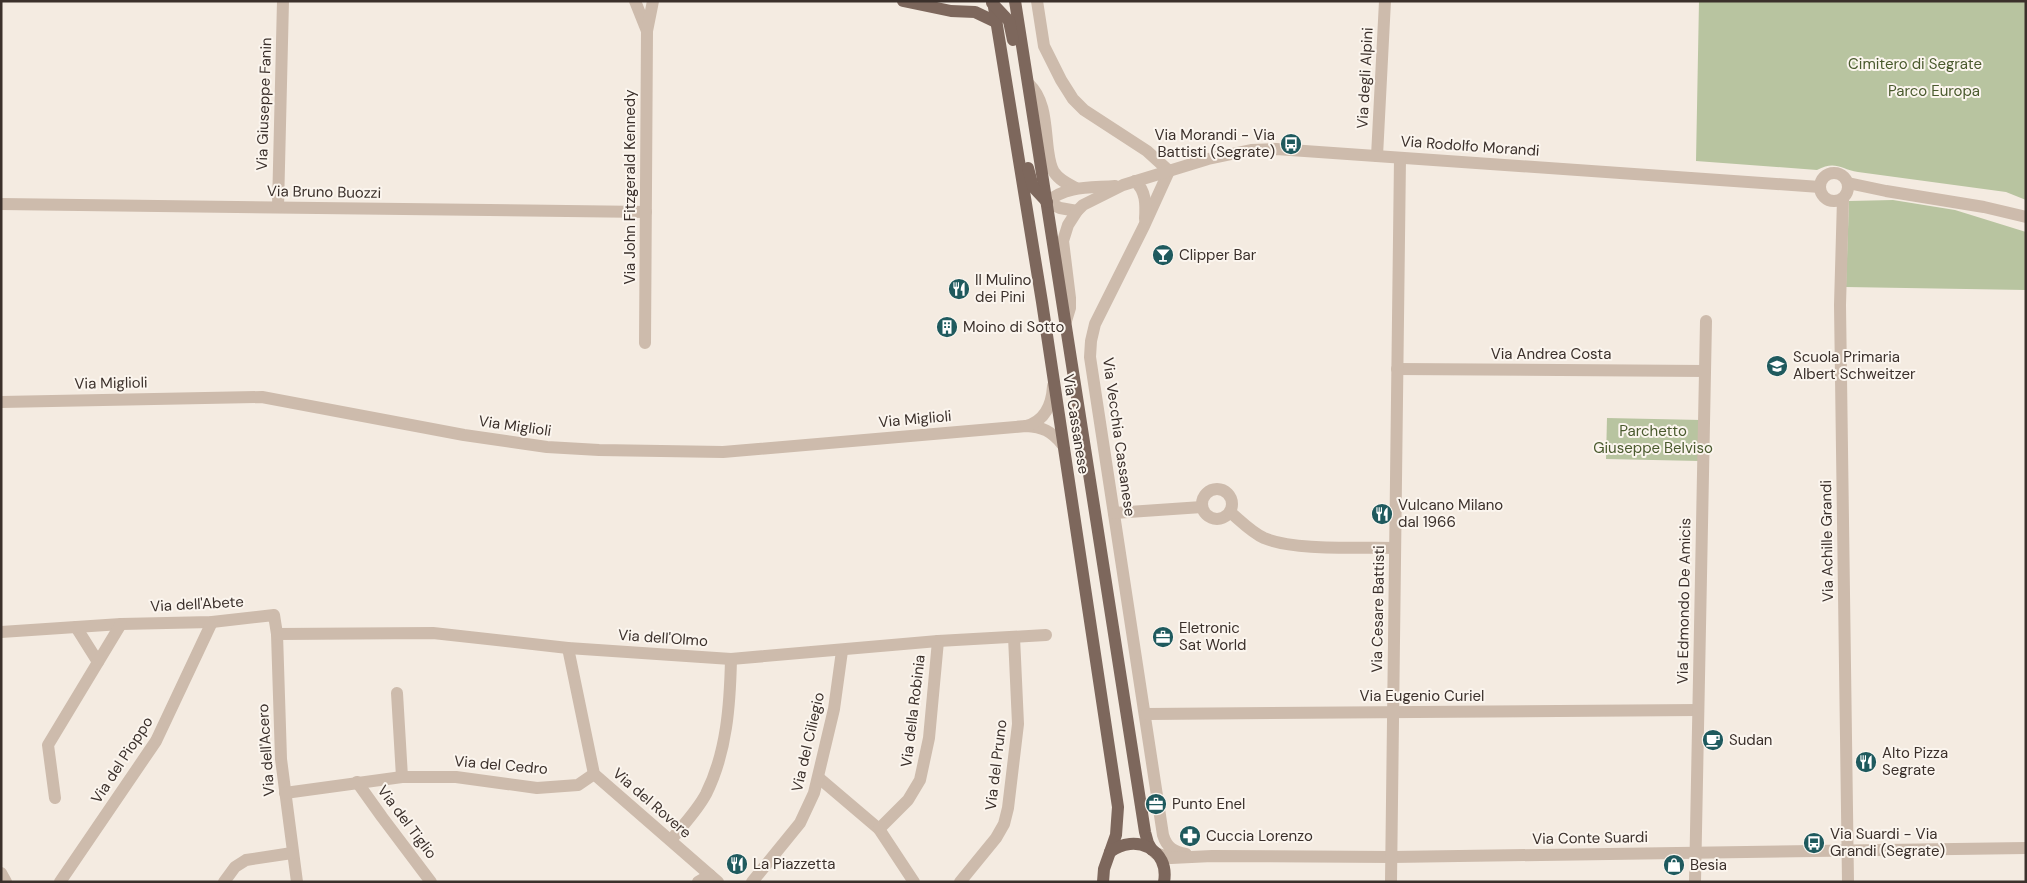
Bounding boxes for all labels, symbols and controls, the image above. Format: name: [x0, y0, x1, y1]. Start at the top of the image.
street label: Via degli Alpini: [1352, 27, 1378, 129]
street label: Via Giuseppe Fanin: [252, 37, 276, 171]
park label: Cimitero di Segrate: [1848, 54, 1982, 74]
park label: Parco Europa: [1888, 81, 1980, 101]
street label: Via John Fitzgerald Kennedy: [620, 89, 640, 285]
place label: Via Morandi - Via Battisti (Segrate): [1154, 125, 1275, 162]
street label: Via Rodolfo Morandi: [1400, 131, 1540, 161]
bus stop icon: Via Morandi - Via Battisti (Segrate): [1279, 132, 1303, 156]
street label: Via Bruno Buozzi: [267, 181, 381, 203]
bar icon: Clipper Bar: [1151, 243, 1175, 267]
place label: Clipper Bar: [1179, 245, 1257, 265]
place label: Il Mulino dei Pini: [975, 270, 1032, 307]
restaurant icon: Il Mulino dei Pini: [947, 277, 971, 301]
building icon: Moino di Sotto: [935, 315, 959, 339]
place label: Moino di Sotto: [963, 317, 1064, 337]
street label: Via Andrea Costa: [1491, 344, 1611, 364]
place label: Scuola Primaria Albert Schweitzer: [1793, 347, 1916, 384]
school or university icon: Scuola Primaria Albert Schweitzer: [1765, 354, 1789, 378]
street label: Via Vecchia Cassanese: [1098, 356, 1140, 518]
street label: Via Miglioli: [74, 372, 148, 394]
street label: Via Cassanese: [1058, 373, 1094, 475]
street label: Via Miglioli: [878, 406, 952, 432]
street label: Via Miglioli: [477, 411, 553, 441]
park label: Parchetto Giuseppe Belviso: [1593, 421, 1713, 458]
street label: Via Achille Grandi: [1816, 480, 1838, 602]
place label: Vulcano Milano dal 1966: [1398, 495, 1503, 532]
restaurant icon: Vulcano Milano dal 1966: [1370, 502, 1394, 526]
street label: Via Edmondo De Amicis: [1673, 518, 1695, 684]
street label: Via Cesare Battisti: [1367, 545, 1389, 673]
street label: Via dell'Abete: [150, 592, 244, 616]
place label: Eletronic Sat World: [1179, 618, 1246, 655]
street label: Via dell'Olmo: [617, 625, 709, 651]
office icon: Eletronic Sat World: [1151, 625, 1175, 649]
street label: Via della Robinia: [896, 654, 930, 768]
street label: Via Eugenio Curiel: [1360, 686, 1484, 706]
street label: Via del Ciliegio: [787, 690, 829, 794]
street label: Via dell'Acero: [253, 703, 279, 797]
street label: Via del Pioppo: [86, 713, 158, 807]
street label: Via del Pruno: [981, 718, 1012, 812]
cafe icon: Sudan: [1701, 728, 1725, 752]
place label: Sudan: [1729, 730, 1772, 750]
place label: Alto Pizza Segrate: [1882, 743, 1948, 780]
restaurant icon: Alto Pizza Segrate: [1854, 750, 1878, 774]
street label: Via del Cedro: [453, 751, 549, 779]
street label: Via del Rovere: [609, 763, 695, 843]
street label: Via del Tiglio: [373, 781, 441, 863]
office icon: Punto Enel: [1144, 792, 1168, 816]
place label: Punto Enel: [1172, 794, 1245, 814]
pharmacy icon: Cuccia Lorenzo: [1178, 824, 1202, 848]
place label: Via Suardi - Via Grandi (Segrate): [1830, 824, 1945, 861]
place label: Cuccia Lorenzo: [1206, 826, 1313, 846]
street label: Via Conte Suardi: [1532, 827, 1648, 849]
bus stop icon: Via Suardi - Via Grandi (Segrate): [1802, 831, 1826, 855]
restaurant icon: La Piazzetta: [725, 852, 749, 876]
shop icon: Besia: [1662, 853, 1686, 877]
place label: La Piazzetta: [753, 854, 835, 874]
place label: Besia: [1690, 855, 1727, 875]

